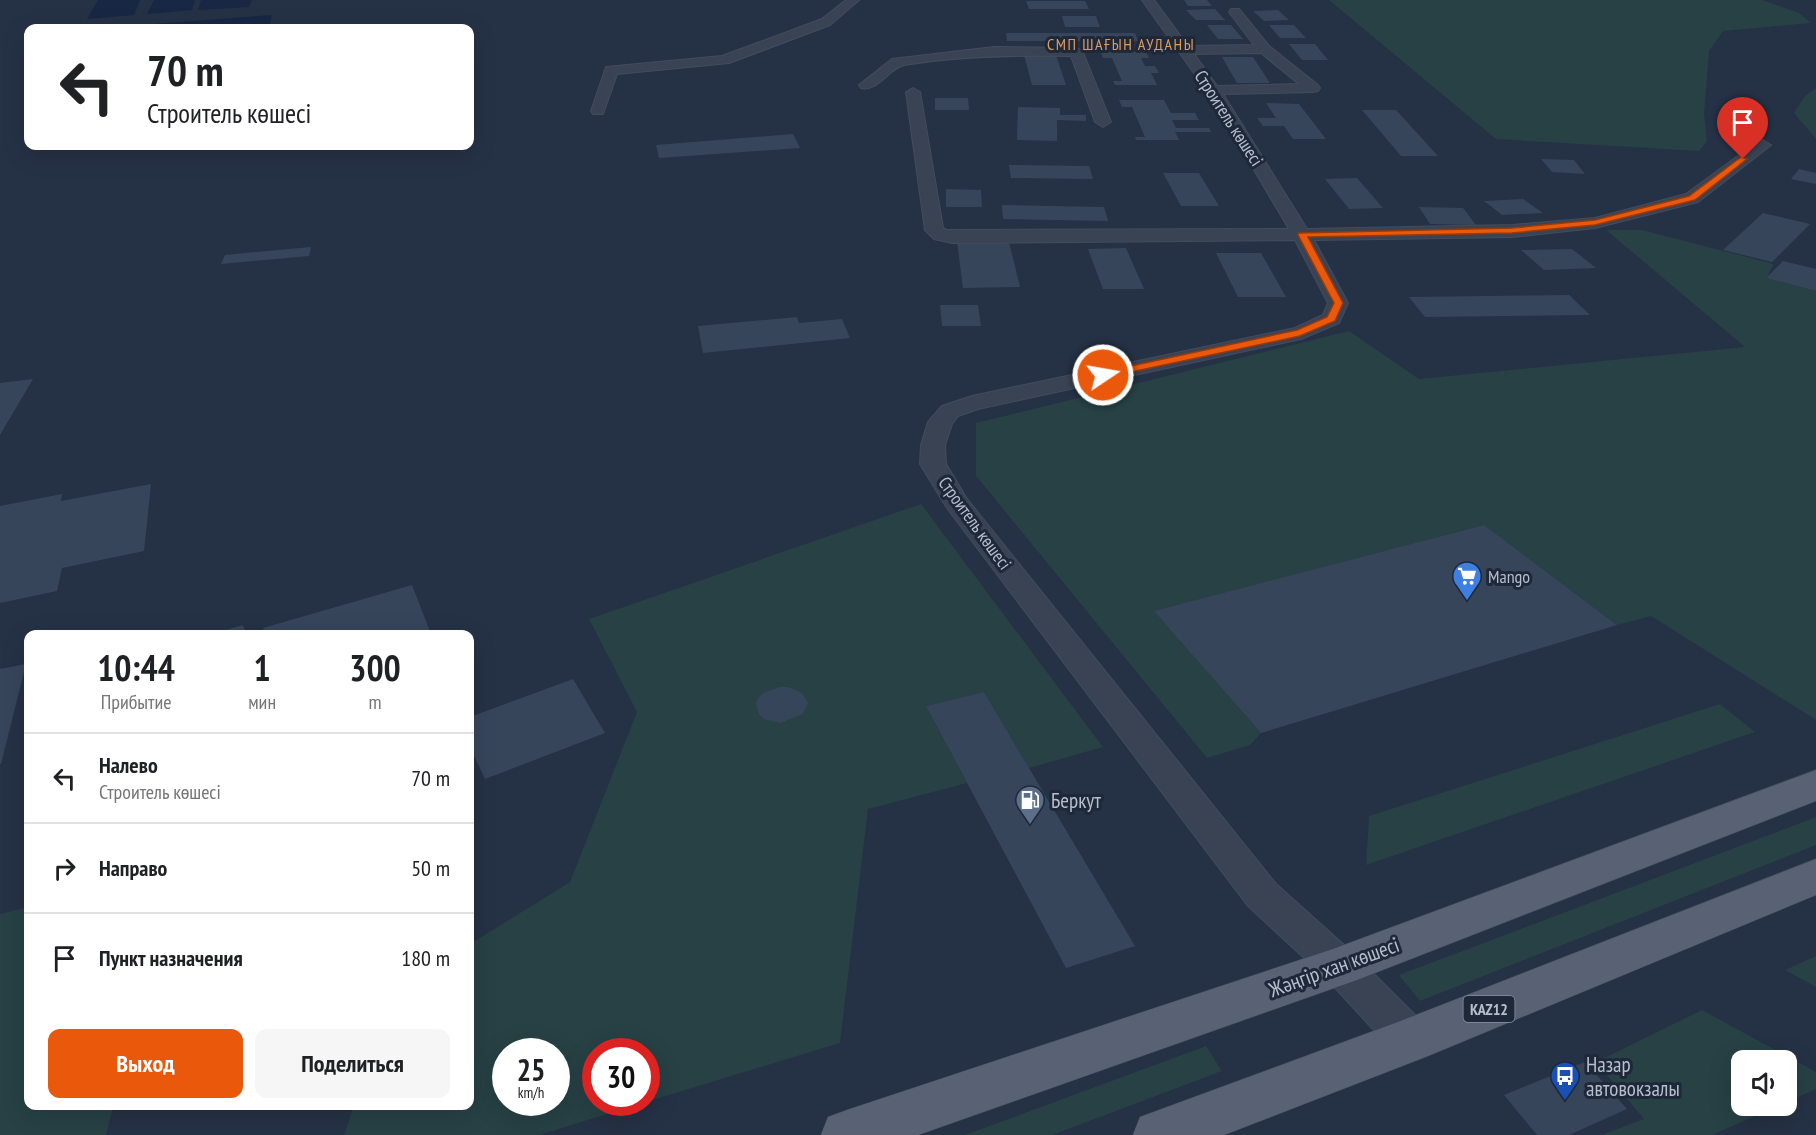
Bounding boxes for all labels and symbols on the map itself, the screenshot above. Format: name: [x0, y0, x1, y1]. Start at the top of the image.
district label: СМП ШАҒЫН АУДАНЫ: [1047, 34, 1195, 54]
street label: Строитель көшесі: [1190, 66, 1268, 170]
pin: [1717, 97, 1768, 159]
position arrow: [1071, 343, 1135, 407]
street label: Строитель көшесі: [933, 472, 1017, 574]
supermarket icon: Mango: [1451, 560, 1483, 602]
place label: Mango: [1488, 565, 1530, 588]
fuel station icon: Беркут: [1014, 784, 1046, 826]
place label: Беркут: [1051, 787, 1101, 814]
street label: Жәңгір хан көшесі: [1264, 931, 1403, 1003]
road number: KAZ12: [1464, 996, 1514, 1022]
speed limit sign: 30: [582, 1038, 660, 1116]
place label: Назар автовокзалы: [1586, 1051, 1680, 1102]
bus stop icon: Назар автовокзалы: [1549, 1060, 1581, 1102]

